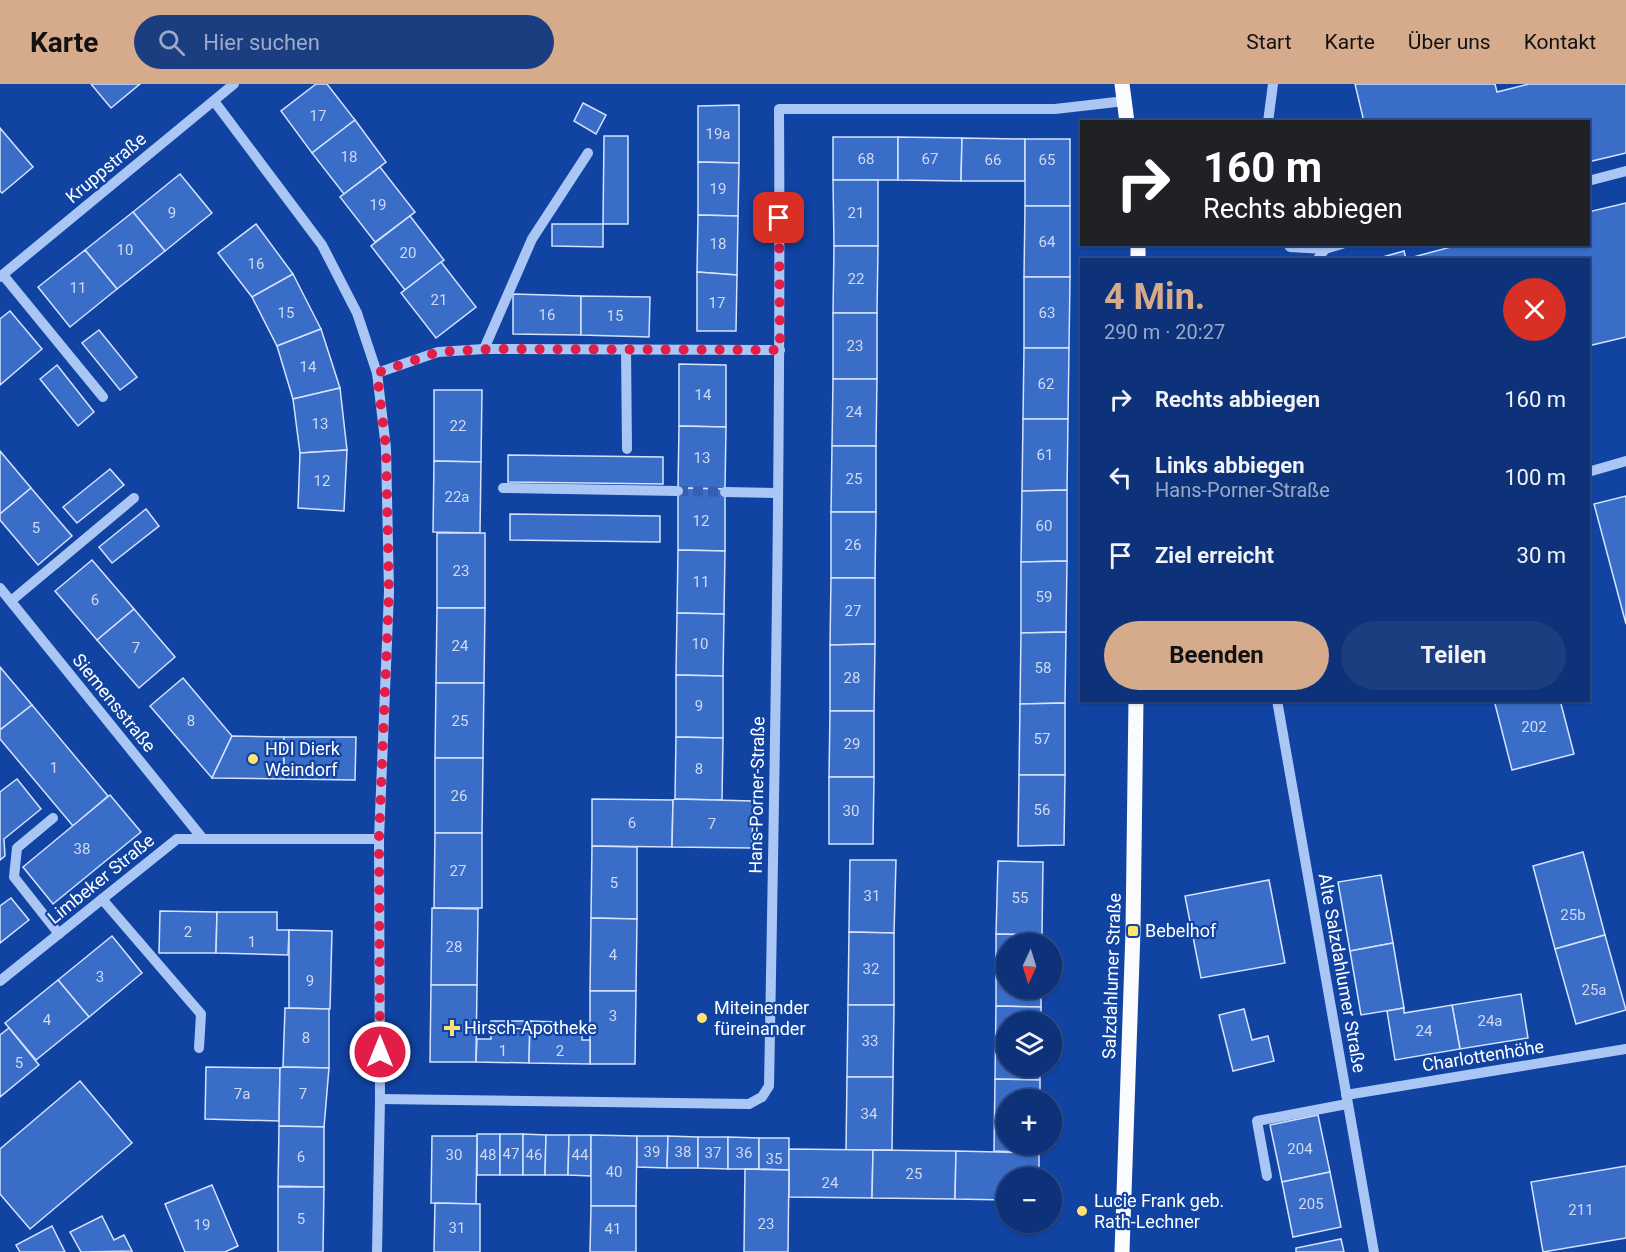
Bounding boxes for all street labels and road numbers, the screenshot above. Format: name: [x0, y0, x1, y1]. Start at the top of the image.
street label: Kruppstraße: [61, 128, 150, 207]
street label: Siemensstraße: [68, 649, 160, 756]
street label: Hans-Porner-Straße: [745, 716, 768, 874]
street label: Limbeker Straße: [43, 829, 158, 928]
street label: Alte Salzdahlumer Straße: [1315, 872, 1370, 1074]
street label: Salzdahlumer Straße: [1098, 893, 1125, 1059]
street label: Charlottenhöhe: [1420, 1036, 1545, 1076]

